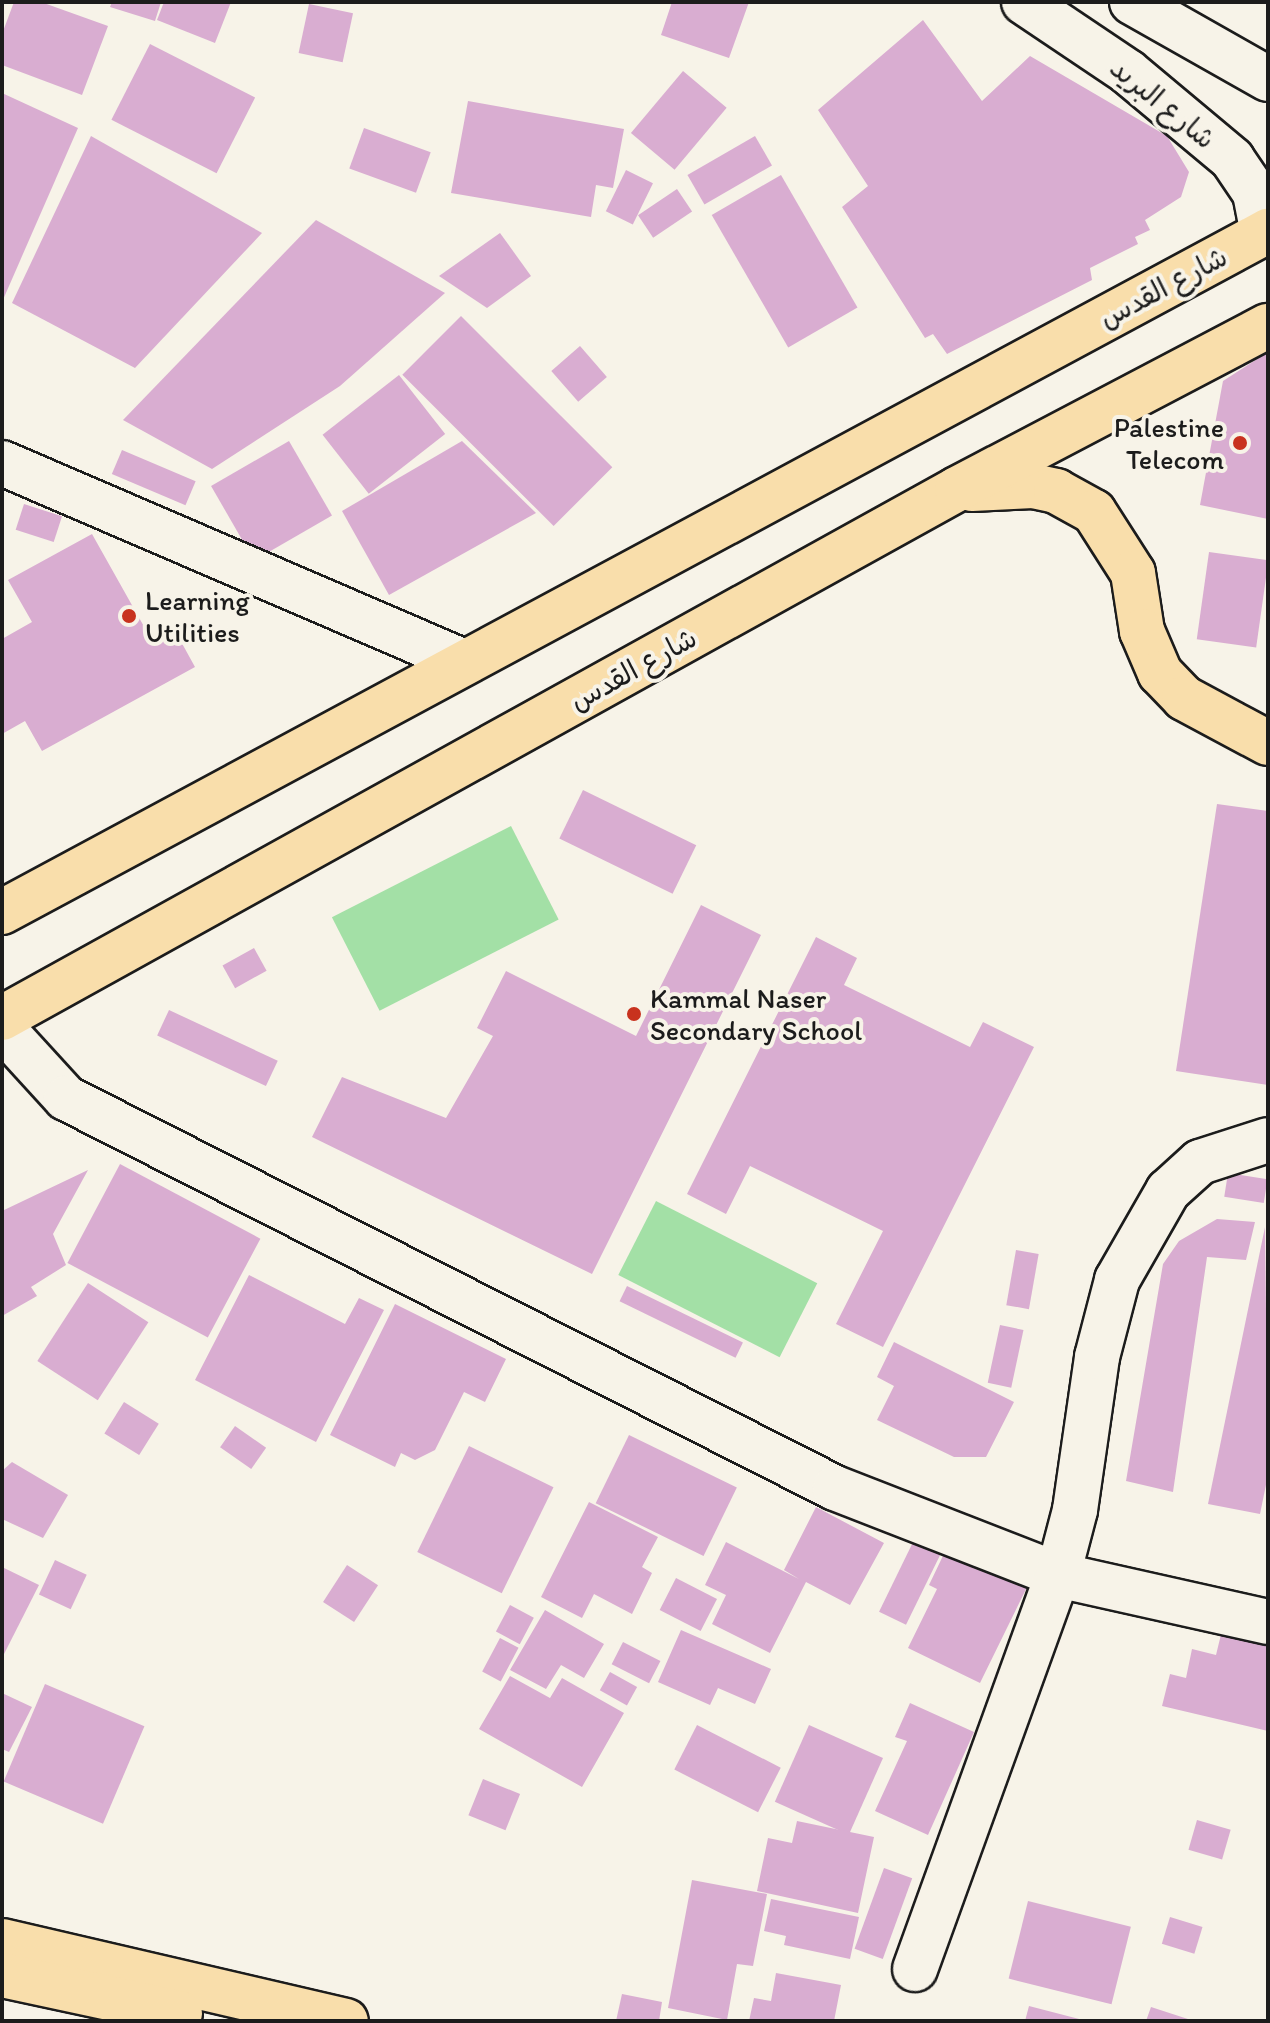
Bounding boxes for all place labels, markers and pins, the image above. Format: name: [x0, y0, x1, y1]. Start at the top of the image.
place label: Palestine Telecom: [1114, 410, 1224, 476]
marker: Palestine Telecom: [1231, 434, 1249, 452]
place label: Learning Utilities: [145, 583, 250, 649]
marker: Learning Utilities: [120, 607, 138, 625]
place label: Kammal Naser Secondary School: [650, 981, 861, 1047]
marker: Kammal Naser Secondary School: [625, 1005, 643, 1023]

